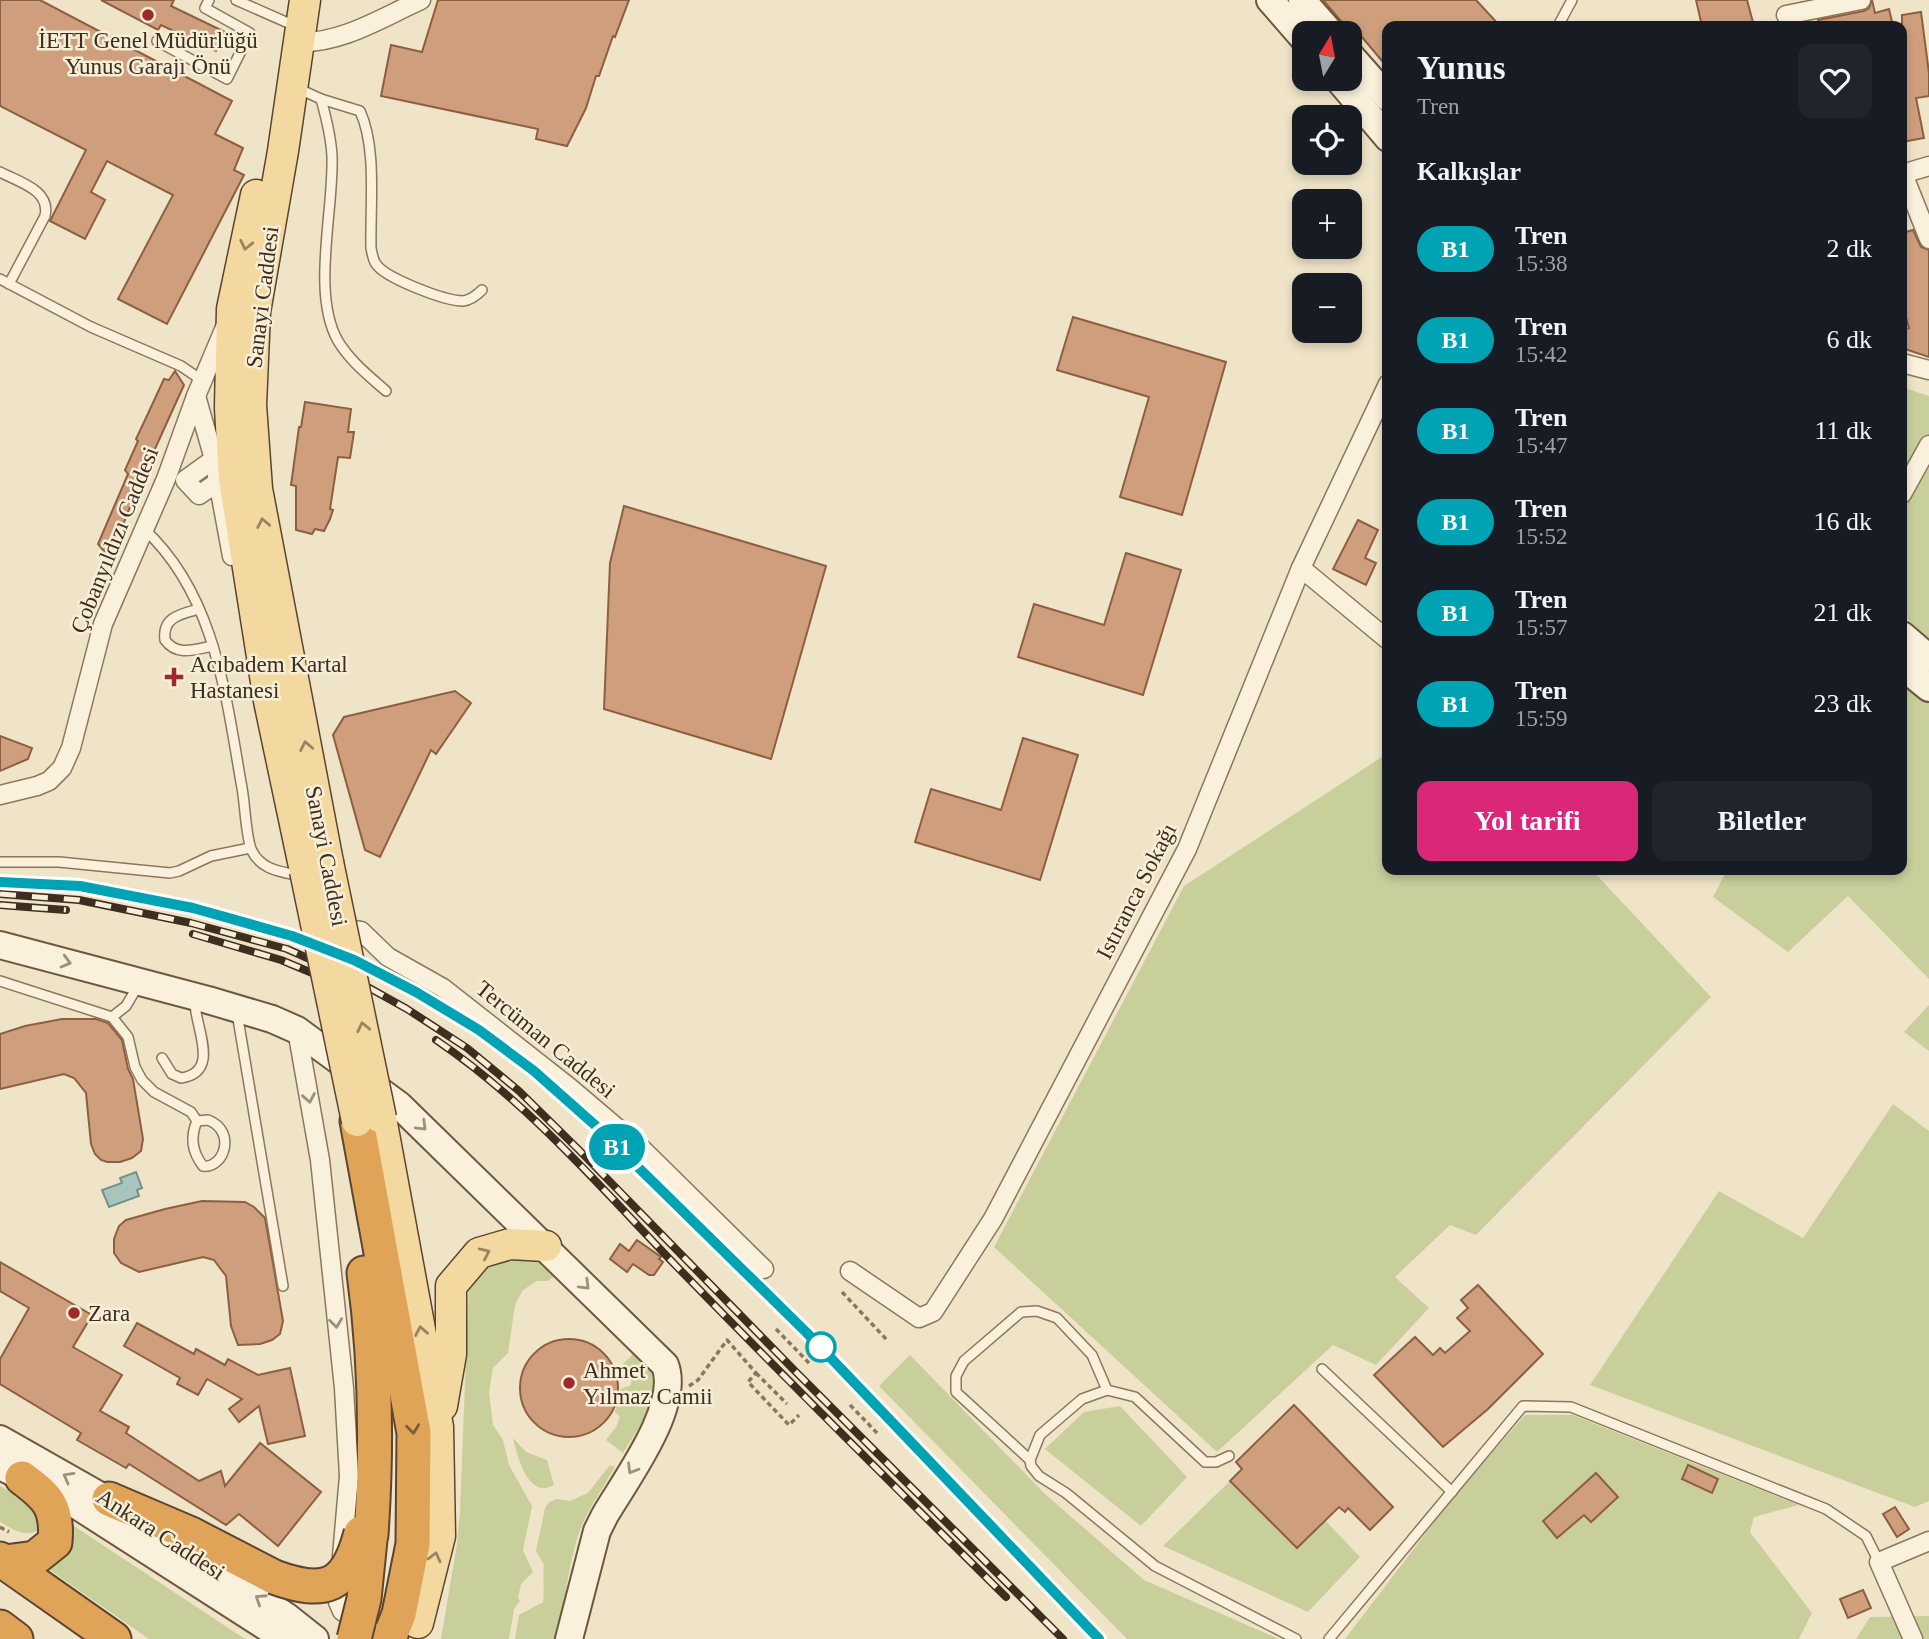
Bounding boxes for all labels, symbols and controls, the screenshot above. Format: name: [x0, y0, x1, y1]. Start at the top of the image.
marker: İETT Genel Müdürlüğü Yunus Garajı Önü: [140, 7, 156, 23]
north arrow: [1292, 21, 1362, 91]
map controls: [1292, 21, 1362, 343]
place label: İETT Genel Müdürlüğü Yunus Garajı Önü: [38, 28, 258, 79]
button: heart: [1798, 44, 1872, 118]
text: Yunus: [1417, 50, 1506, 86]
text: Tren: [1417, 94, 1460, 119]
button: locate: [1292, 105, 1362, 175]
text: Kalkışlar: [1417, 157, 1521, 186]
button: +: [1292, 189, 1362, 259]
text: Tren: [1515, 221, 1567, 250]
street label: Sanayi Caddesi: [241, 225, 284, 369]
text: 2 dk: [1827, 234, 1872, 263]
text: B1: [1441, 236, 1470, 262]
one-way arrow: [239, 239, 254, 251]
text: 15:38: [1515, 251, 1567, 276]
button: −: [1292, 273, 1362, 343]
text: Tren: [1515, 312, 1567, 341]
text: 6 dk: [1827, 325, 1872, 354]
text: B1: [1441, 327, 1470, 353]
text: 15:42: [1515, 342, 1567, 367]
text: Tren: [1515, 403, 1567, 432]
text: 11 dk: [1814, 416, 1872, 445]
text: B1: [1441, 418, 1470, 444]
text: 15:47: [1515, 433, 1567, 458]
street label: Çobanyıldızı Caddesi: [66, 443, 163, 637]
text: Tren: [1515, 494, 1567, 523]
text: 16 dk: [1814, 507, 1872, 536]
text: B1: [1441, 509, 1470, 535]
one-way arrow: [257, 517, 272, 529]
text: 15:52: [1515, 524, 1567, 549]
text: Tren: [1515, 585, 1567, 614]
text: 21 dk: [1814, 598, 1872, 627]
text: B1: [1441, 600, 1470, 626]
text: 15:57: [1515, 615, 1567, 640]
place label: Acıbadem Kartal Hastanesi: [190, 652, 348, 703]
marker: Acıbadem Kartal Hastanesi: [164, 667, 184, 687]
text: Tren: [1515, 676, 1567, 705]
text: 23 dk: [1814, 689, 1872, 718]
text: B1: [1441, 691, 1470, 717]
text: 15:59: [1515, 706, 1567, 731]
one-way arrow: [299, 740, 314, 752]
button: Yol tarifi: [1417, 781, 1638, 861]
button: Biletler: [1652, 781, 1872, 861]
street label: Sanayi Caddesi: [301, 784, 352, 928]
street label: Istıranca Sokağı: [1092, 819, 1181, 963]
one-way arrow: [60, 954, 72, 969]
street label: Tercüman Caddesi: [471, 976, 620, 1103]
one-way arrow: [356, 1021, 371, 1033]
one-way arrow: [301, 1092, 316, 1103]
one-way arrow: [414, 1118, 427, 1131]
line badge: B1: [586, 1124, 648, 1170]
text: B1: [603, 1134, 631, 1160]
one-way arrow: [478, 1248, 491, 1261]
one-way arrow: [577, 1277, 589, 1289]
place label: Zara: [88, 1301, 130, 1326]
marker: Zara: [66, 1305, 82, 1321]
one-way arrow: [328, 1318, 343, 1329]
one-way arrow: [414, 1325, 429, 1337]
unlabelled marker: [806, 1332, 836, 1362]
place label: Ahmet Yılmaz Camii: [583, 1358, 713, 1409]
marker: Ahmet Yılmaz Camii: [561, 1375, 577, 1391]
one-way arrow: [405, 1423, 420, 1435]
one-way arrow: [627, 1462, 640, 1475]
one-way arrow: [63, 1471, 75, 1485]
street label: Ankara Caddesi: [92, 1484, 229, 1585]
one-way arrow: [427, 1551, 441, 1563]
one-way arrow: [255, 1595, 268, 1607]

